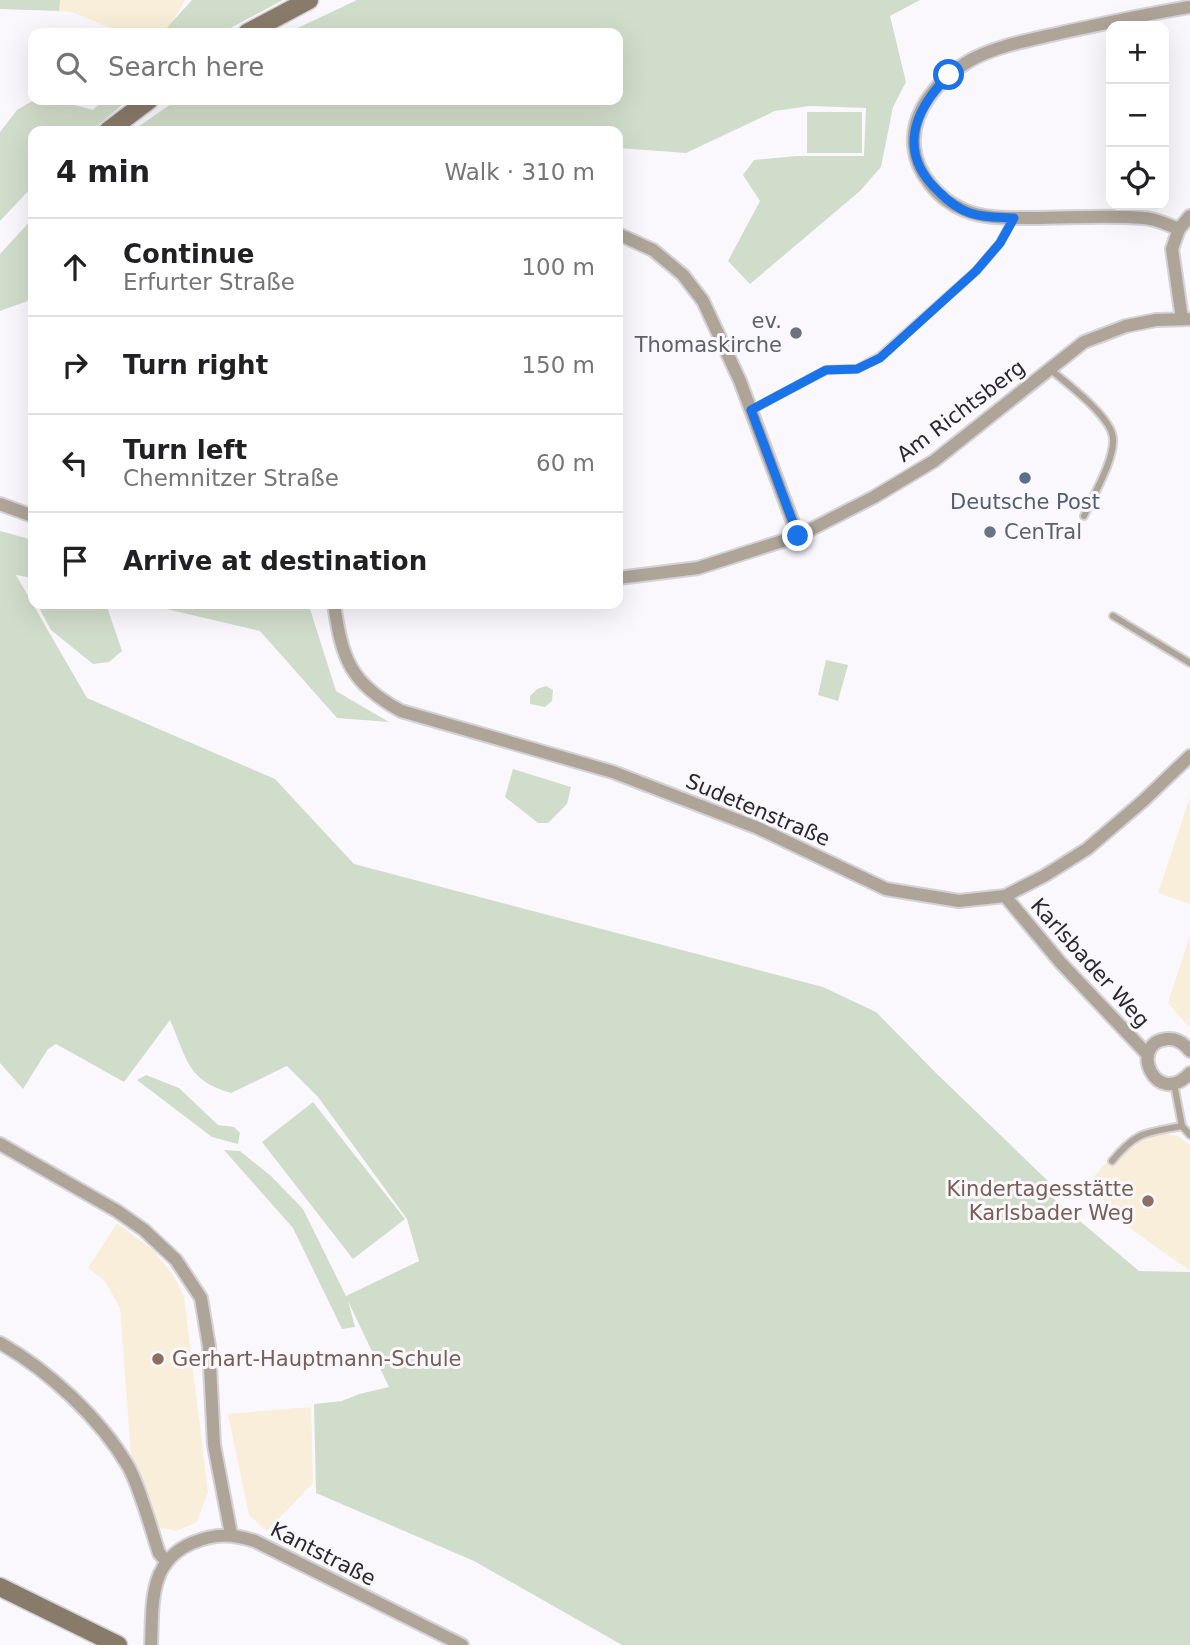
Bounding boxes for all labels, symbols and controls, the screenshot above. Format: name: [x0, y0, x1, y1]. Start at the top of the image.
map controls: [1106, 21, 1169, 210]
button: +: [1106, 21, 1169, 84]
search box: [28, 28, 623, 105]
icon: search: [52, 48, 90, 86]
text: Search here: [108, 52, 264, 82]
route start: [933, 59, 964, 90]
button: −: [1106, 84, 1169, 147]
button: locate: [1106, 147, 1169, 210]
text: 4 min: [56, 154, 150, 189]
text: Walk · 310 m: [444, 159, 595, 185]
text: Continue: [123, 239, 254, 269]
icon: ahead: [56, 248, 94, 286]
text: 100 m: [521, 254, 595, 280]
text: Erfurter Straße: [123, 269, 295, 295]
place label: ev. Thomaskirche: [634, 309, 782, 357]
marker: ev. Thomaskirche: [788, 325, 804, 341]
icon: right: [56, 346, 94, 384]
text: Turn right: [123, 350, 268, 380]
text: 150 m: [521, 352, 595, 378]
street label: Am Richtsberg: [892, 355, 1030, 467]
text: Turn left: [123, 435, 247, 465]
icon: left: [56, 444, 94, 482]
text: 60 m: [536, 450, 595, 476]
text: Chemnitzer Straße: [123, 465, 339, 491]
marker: Deutsche Post: [1017, 470, 1033, 486]
place label: Deutsche Post: [950, 490, 1100, 514]
route end: [782, 520, 813, 551]
place label: CenTral: [1004, 520, 1082, 544]
marker: CenTral: [982, 524, 998, 540]
icon: arrive: [56, 542, 94, 580]
text: Arrive at destination: [123, 546, 427, 576]
street label: Sudetenstraße: [682, 769, 834, 851]
street label: Karlsbader Weg: [1026, 894, 1154, 1032]
place label: Kindertagesstätte Karlsbader Weg: [946, 1177, 1134, 1225]
marker: Kindertagesstätte Karlsbader Weg: [1140, 1193, 1156, 1209]
place label: Gerhart-Hauptmann-Schule: [172, 1347, 461, 1371]
marker: Gerhart-Hauptmann-Schule: [150, 1351, 166, 1367]
street label: Kantstraße: [266, 1517, 380, 1591]

